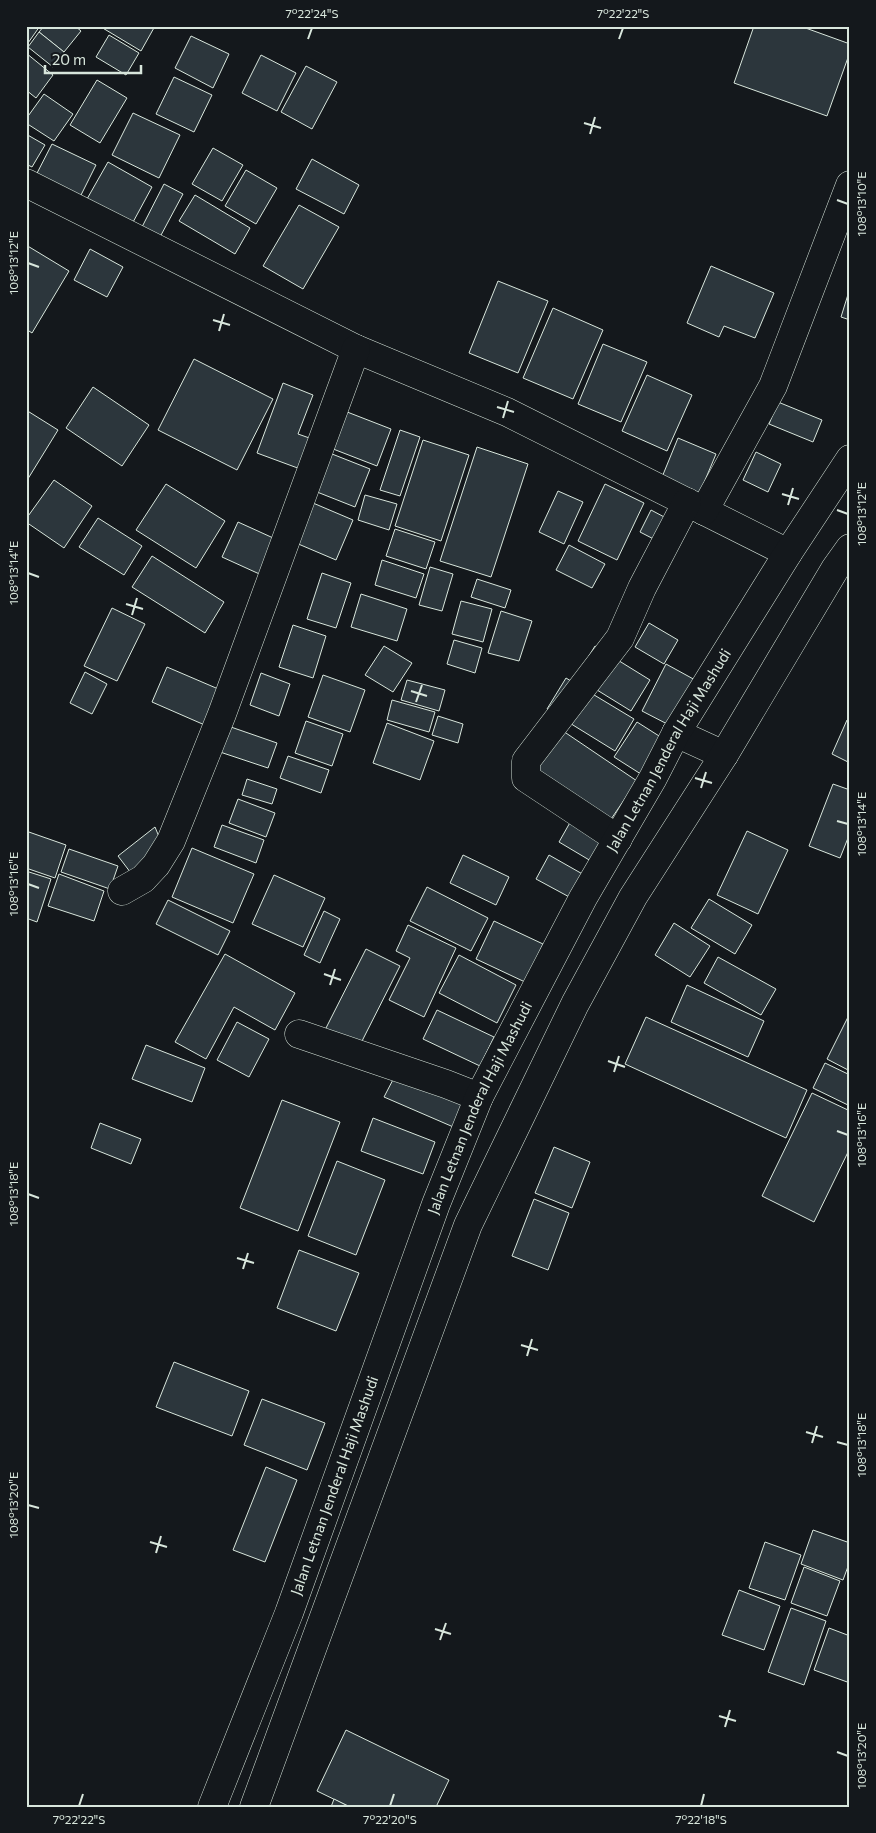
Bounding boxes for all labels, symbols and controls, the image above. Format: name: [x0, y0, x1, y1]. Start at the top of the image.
text: 7°22'24"S: [286, 6, 338, 20]
text: 7°22'22"S: [597, 6, 649, 20]
scale bar: [45, 42, 141, 74]
text: 20 m: [52, 50, 86, 68]
text: 108°13'10"E: [854, 172, 868, 236]
text: 108°13'12"E: [6, 231, 20, 295]
text: 108°13'12"E: [854, 482, 868, 546]
text: 108°13'14"E: [6, 541, 20, 605]
street label: Jalan Letnan Jenderal Haji Mashudi: [602, 645, 734, 855]
text: 108°13'14"E: [854, 792, 868, 856]
text: 108°13'16"E: [6, 852, 20, 916]
street label: Jalan Letnan Jenderal Haji Mashudi: [423, 998, 535, 1216]
text: 108°13'16"E: [854, 1103, 868, 1167]
text: 108°13'18"E: [6, 1162, 20, 1226]
street label: Jalan Letnan Jenderal Haji Mashudi: [286, 1373, 382, 1598]
text: 108°13'18"E: [854, 1413, 868, 1477]
text: 108°13'20"E: [6, 1472, 20, 1538]
text: 108°13'20"E: [854, 1723, 868, 1789]
text: 7°22'22"S: [53, 1812, 105, 1826]
text: 7°22'20"S: [363, 1812, 417, 1826]
text: 7°22'18"S: [675, 1812, 727, 1826]

